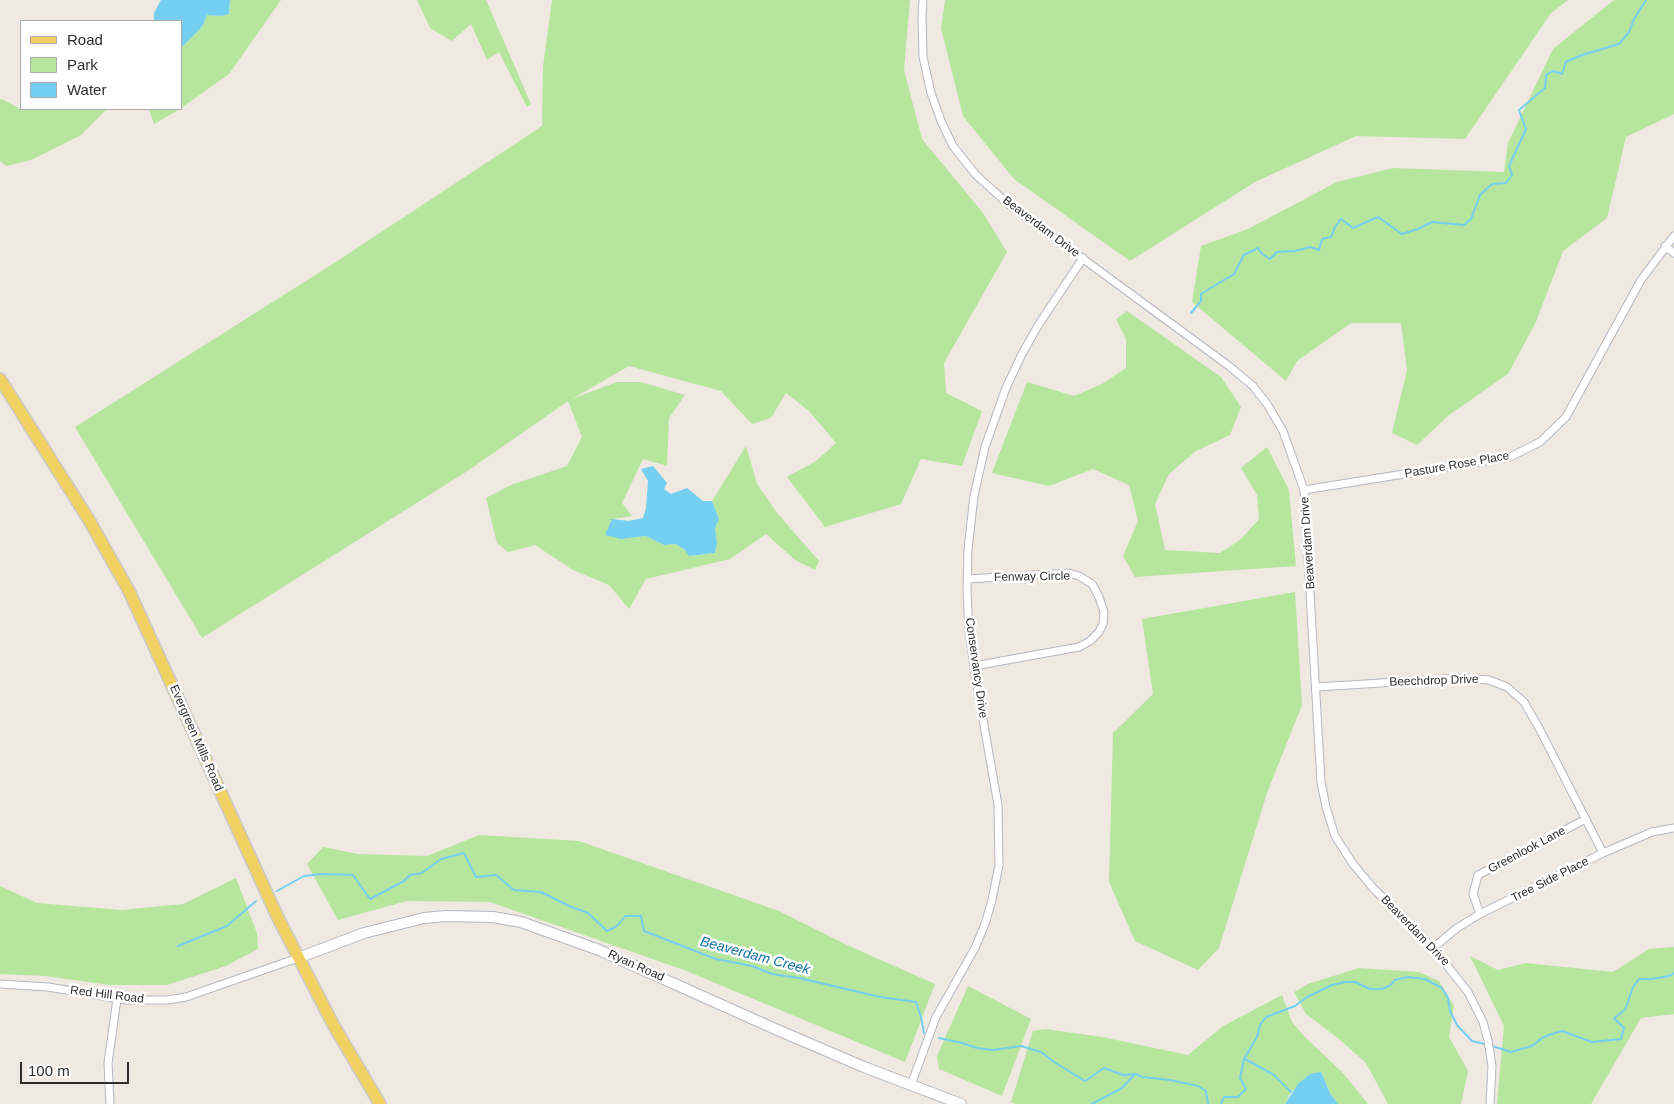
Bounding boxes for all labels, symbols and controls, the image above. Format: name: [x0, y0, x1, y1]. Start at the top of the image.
legend: [20, 20, 182, 110]
text: Road: [67, 31, 103, 48]
text: Park: [67, 56, 98, 73]
text: Water: [67, 81, 106, 98]
street label: Beaverdam Drive: [1000, 193, 1082, 261]
street label: Pasture Rose Place: [1404, 449, 1510, 481]
street label: Beaverdam Drive: [1298, 496, 1318, 590]
street label: Fenway Circle: [994, 569, 1070, 585]
street label: Conservancy Drive: [962, 617, 990, 719]
street label: Beechdrop Drive: [1389, 672, 1479, 690]
street label: Evergreen Mills Road: [166, 683, 226, 793]
street label: Greenlook Lane: [1486, 824, 1568, 876]
street label: Tree Side Place: [1509, 854, 1591, 906]
street label: Beaverdam Drive: [1378, 893, 1452, 969]
water label: Beaverdam Creek: [698, 933, 812, 979]
street label: Ryan Road: [606, 947, 666, 985]
street label: Red Hill Road: [69, 983, 145, 1007]
scale bar: [22, 1052, 131, 1084]
text: 100 m: [28, 1062, 70, 1079]

